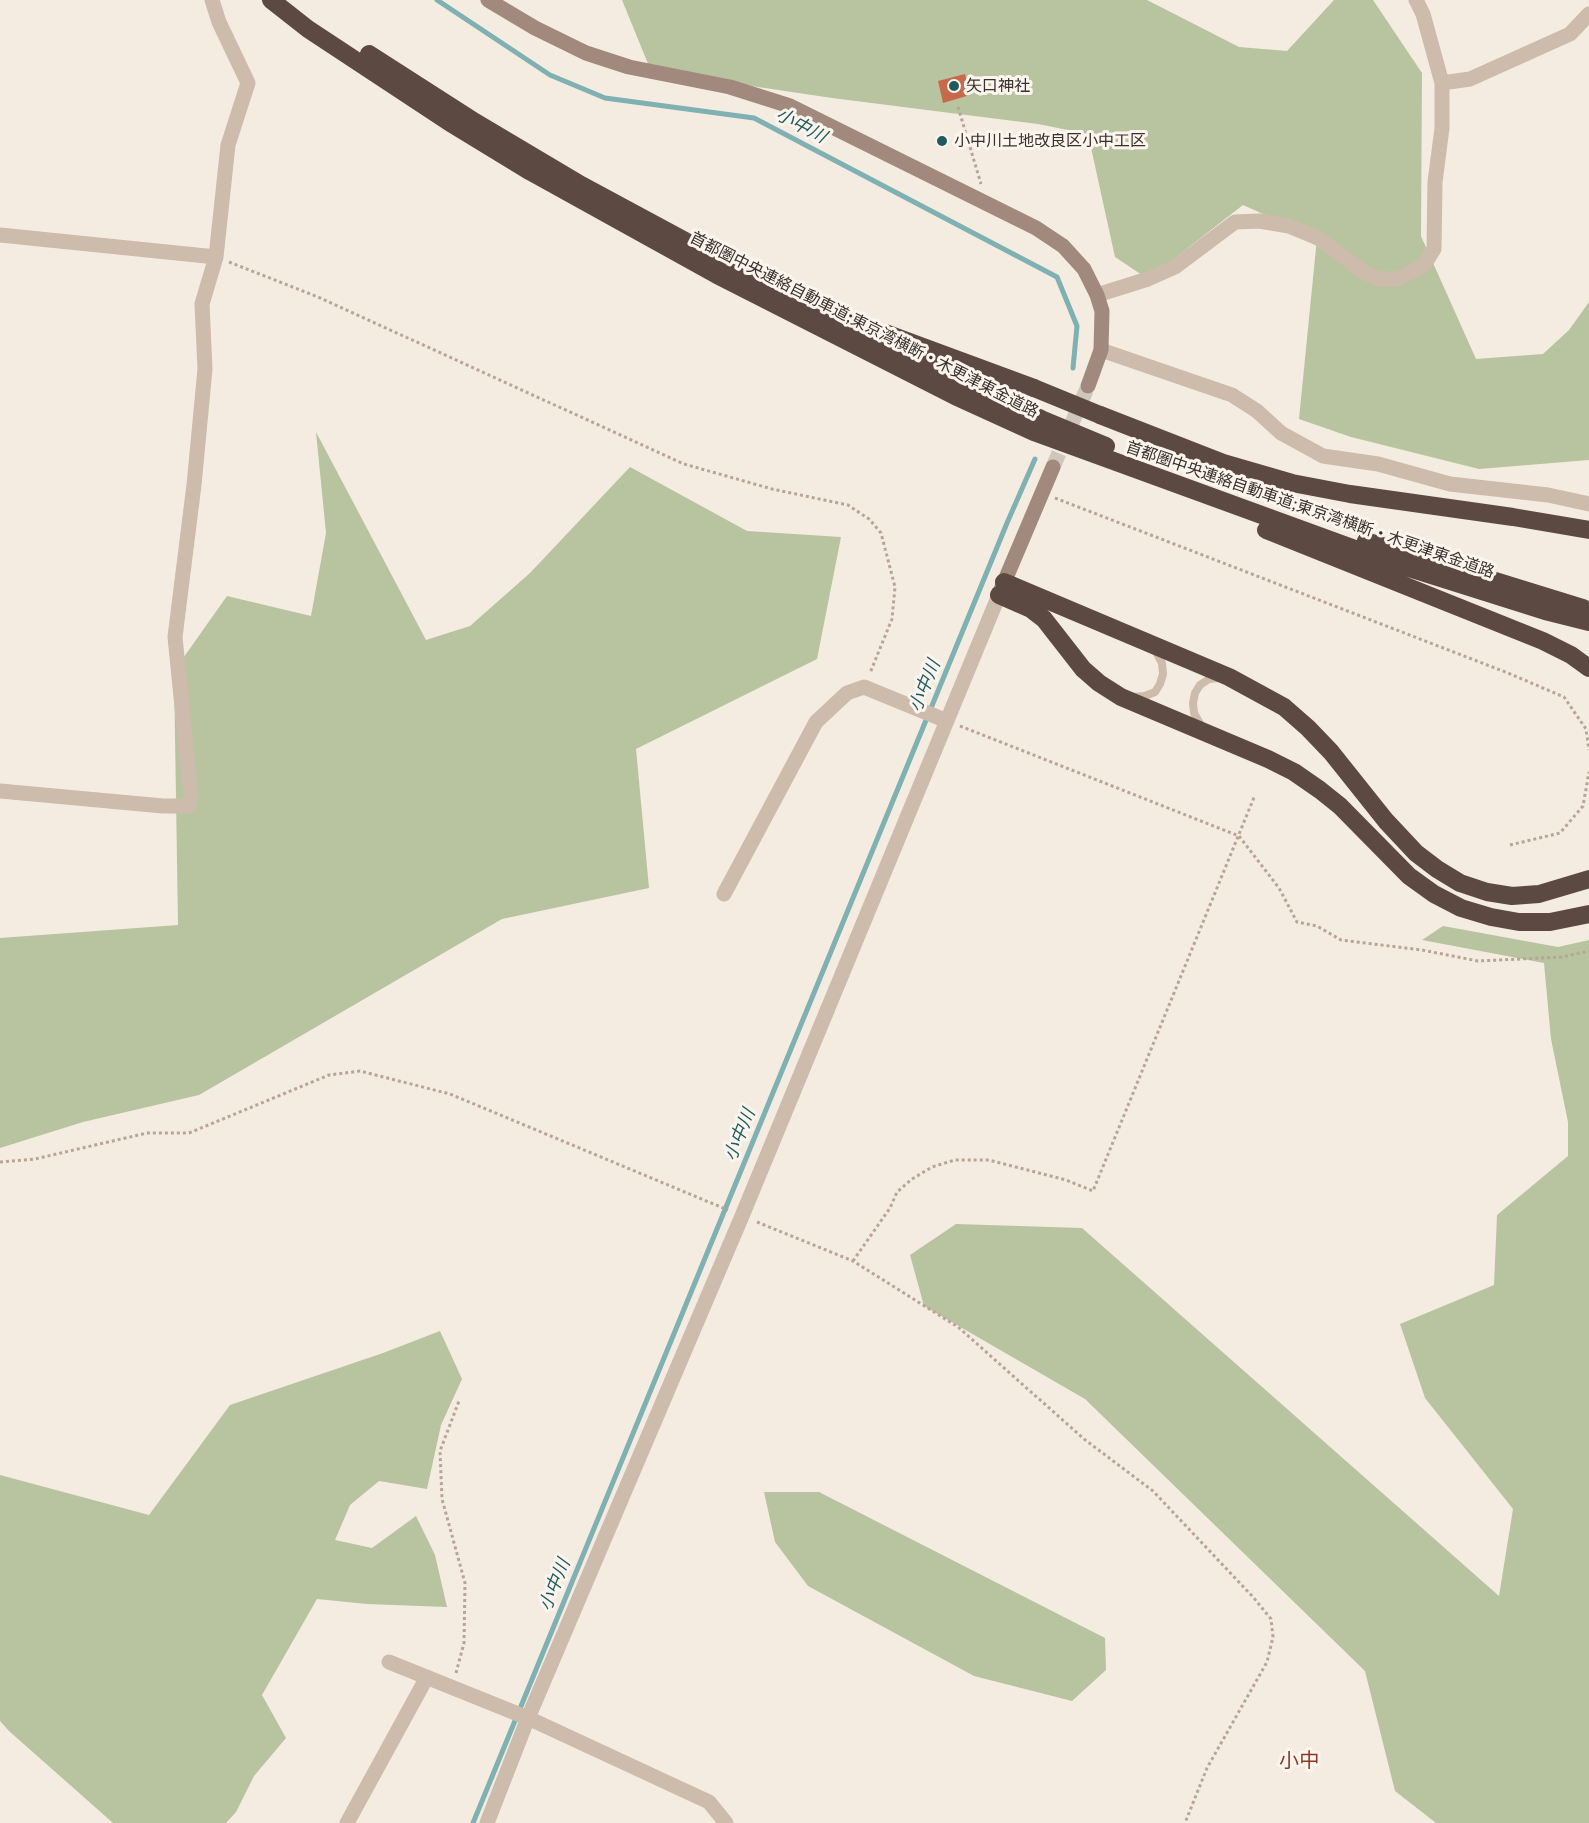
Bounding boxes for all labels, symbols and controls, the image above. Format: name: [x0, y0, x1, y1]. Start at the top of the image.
place label: 矢口神社: [966, 76, 1030, 96]
marker: 矢口神社: [947, 79, 961, 93]
water label: 小中川: [772, 104, 830, 148]
place label: 小中川土地改良区小中工区: [954, 131, 1146, 151]
marker: 小中川土地改良区小中工区: [935, 134, 949, 148]
street label: 首都圏中央連絡自動車道;東京湾横断・木更津東金道路: [686, 228, 1042, 422]
street label: 首都圏中央連絡自動車道;東京湾横断・木更津東金道路: [1123, 438, 1497, 582]
water label: 小中川: [905, 657, 945, 715]
water label: 小中川: [720, 1106, 760, 1164]
water label: 小中川: [535, 1556, 575, 1614]
district label: 小中: [1279, 1749, 1319, 1773]

